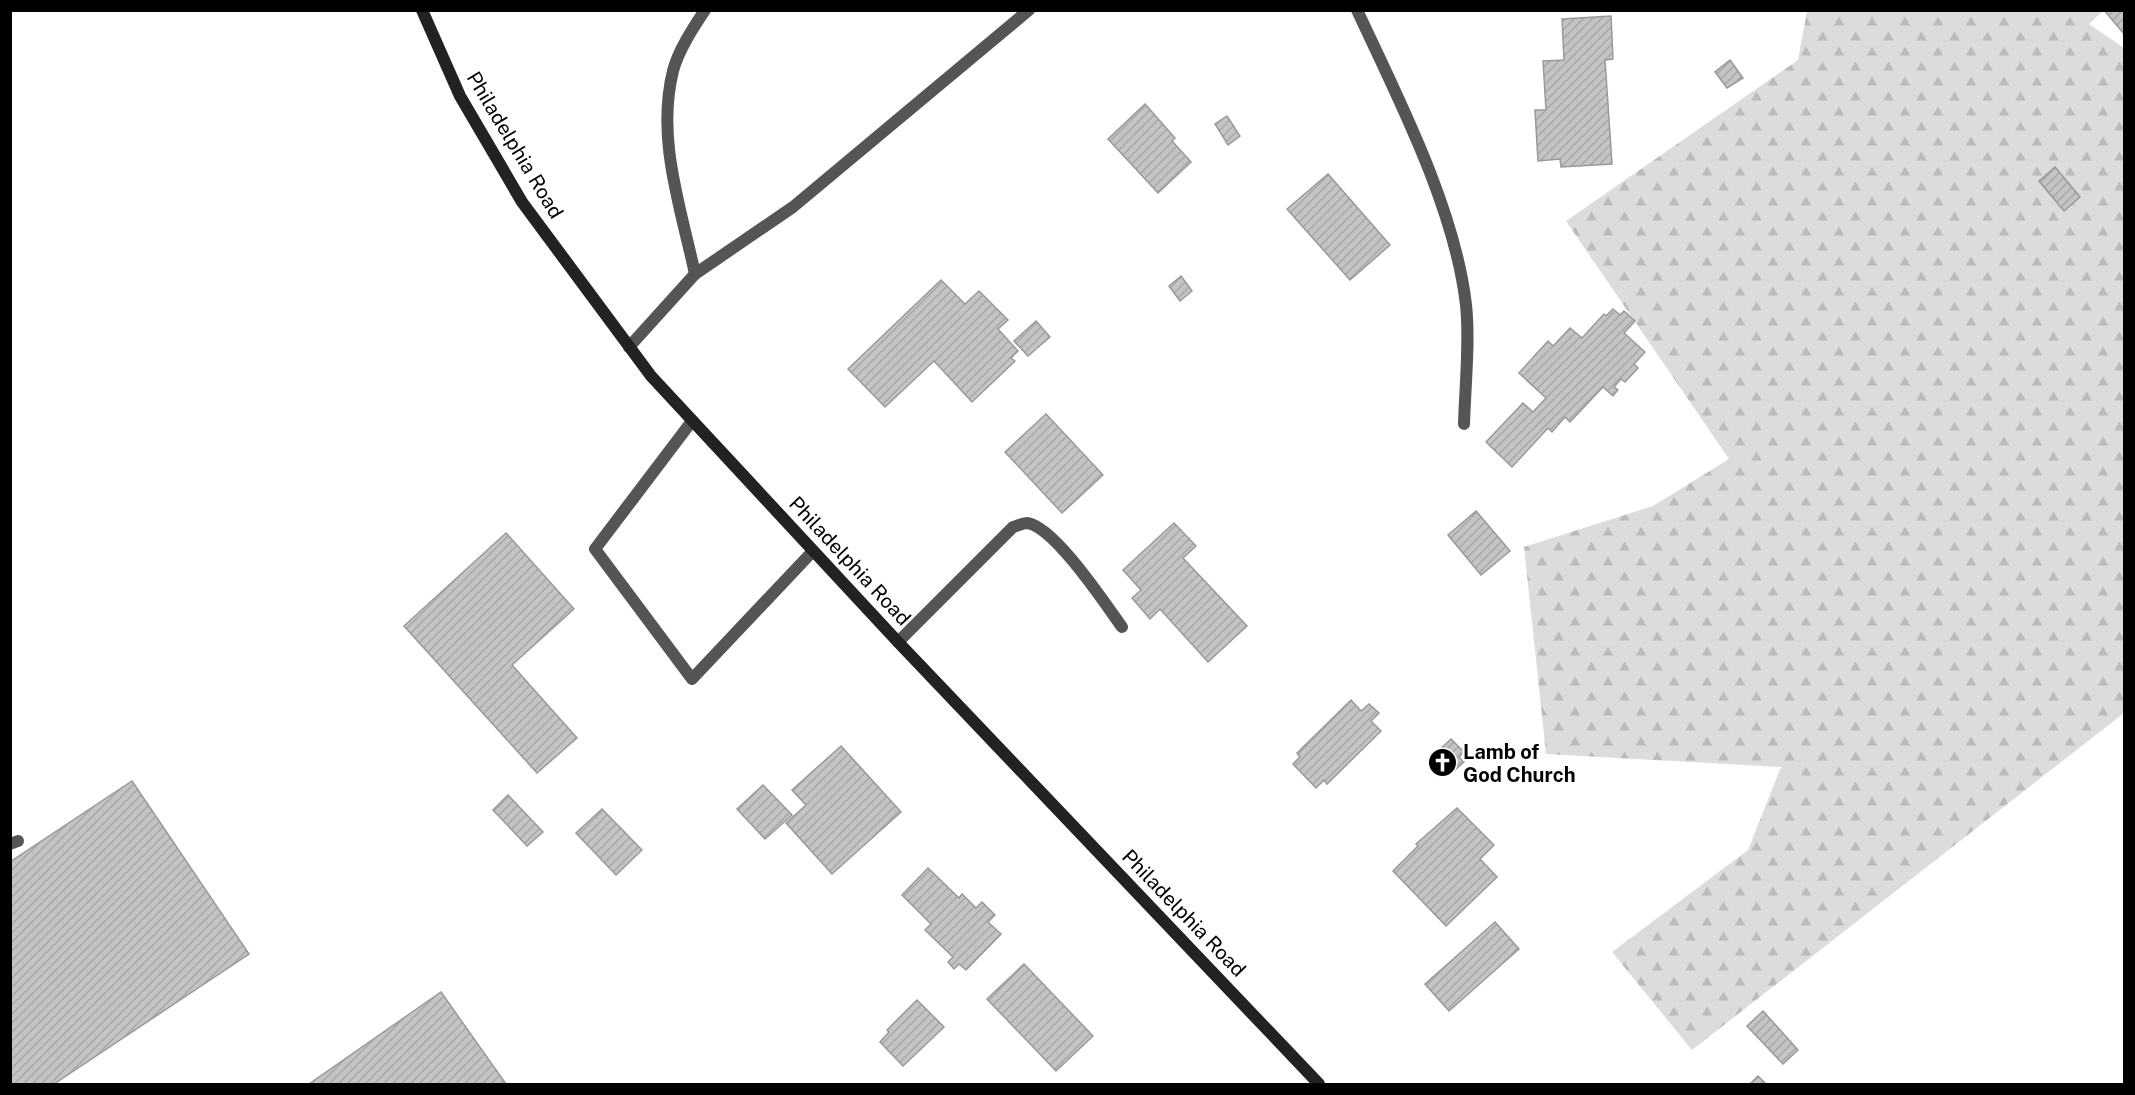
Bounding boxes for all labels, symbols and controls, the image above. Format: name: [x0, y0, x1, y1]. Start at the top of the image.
street label: Philadelphia Road: [462, 67, 568, 223]
street label: Philadelphia Road: [784, 492, 916, 630]
place label: Lamb of God Church: [1463, 740, 1576, 787]
church icon: Lamb of God Church: [1426, 747, 1458, 779]
street label: Philadelphia Road: [1117, 845, 1251, 981]

